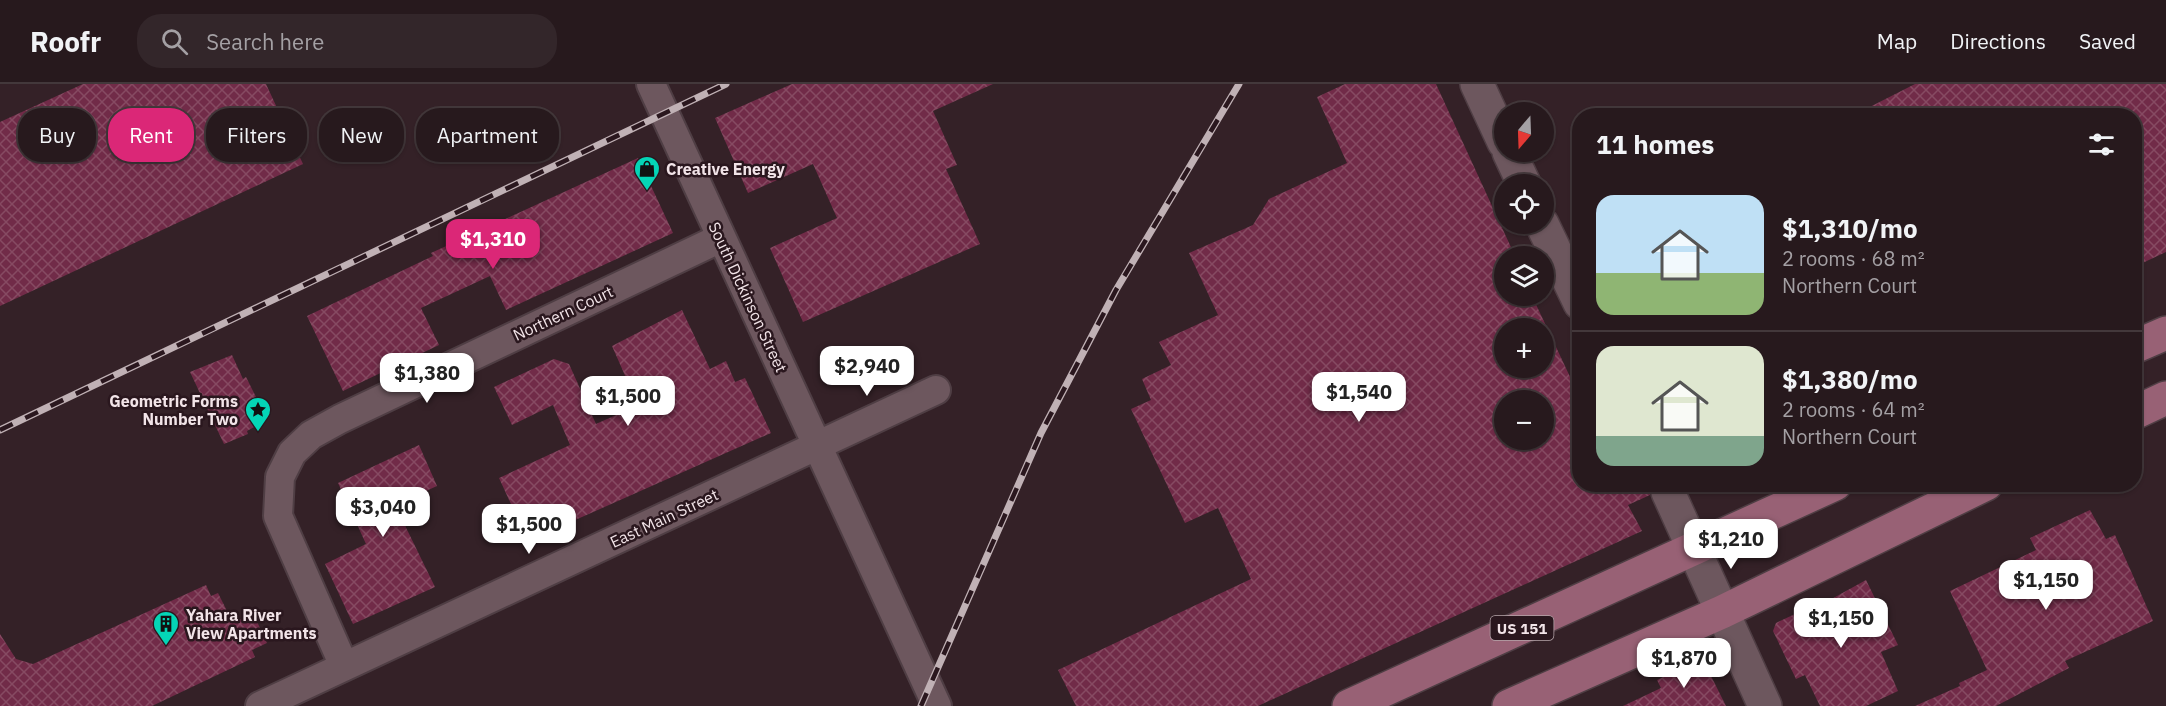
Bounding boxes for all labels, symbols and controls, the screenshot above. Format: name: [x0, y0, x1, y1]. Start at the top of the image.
search box: [137, 14, 557, 68]
text: Roofr: [30, 23, 101, 60]
icon: search: [158, 25, 191, 58]
text: Search here: [206, 27, 324, 56]
text: Map: [1877, 27, 1917, 55]
text: Directions: [1950, 27, 2046, 55]
text: Saved: [2079, 27, 2136, 55]
north arrow: [1494, 102, 1554, 162]
map controls: [1494, 102, 1554, 450]
chip: Buy: [18, 108, 96, 162]
chip: Rent: [108, 108, 194, 162]
chip: Filters: [206, 108, 307, 162]
chip: New: [319, 108, 404, 162]
chip: Apartment: [416, 108, 559, 162]
text: 11 homes: [1596, 127, 1714, 161]
icon: filters: [2085, 128, 2118, 161]
shop icon: Creative Energy: [632, 154, 662, 192]
place label: Creative Energy: [666, 159, 785, 179]
button: locate: [1494, 174, 1554, 234]
text: $1,310/mo: [1782, 211, 1918, 245]
pin: $1,310: [444, 219, 542, 270]
street label: South Dickinson Street: [704, 219, 792, 375]
icon: home: [1644, 219, 1716, 291]
text: $1,310: [460, 225, 526, 252]
text: 2 rooms · 68 m²: [1782, 245, 1925, 272]
button: layers: [1494, 246, 1554, 306]
text: Northern Court: [1782, 272, 1917, 299]
street label: Northern Court: [510, 281, 616, 345]
button: +: [1494, 318, 1554, 378]
pin: $2,940: [818, 346, 916, 397]
text: $2,940: [834, 352, 900, 379]
pin: $1,380: [378, 353, 476, 404]
text: $1,380: [394, 359, 460, 386]
text: $1,380/mo: [1782, 362, 1918, 396]
icon: home: [1644, 370, 1716, 442]
pin: $1,540: [1310, 372, 1408, 423]
pin: $1,500: [579, 376, 677, 427]
text: $1,540: [1326, 378, 1392, 405]
text: $1,500: [595, 382, 661, 409]
button: −: [1494, 390, 1554, 450]
place label: Geometric Forms Number Two: [109, 391, 238, 429]
place icon: Geometric Forms Number Two: [243, 395, 273, 433]
text: 2 rooms · 64 m²: [1782, 396, 1925, 423]
text: Northern Court: [1782, 423, 1917, 450]
street label: East Main Street: [607, 484, 721, 552]
pin: $3,040: [334, 487, 432, 538]
text: $3,040: [350, 493, 416, 520]
pin: $1,500: [480, 504, 578, 555]
text: $1,500: [496, 510, 562, 537]
pin: $1,210: [1682, 519, 1780, 570]
text: $1,210: [1698, 525, 1764, 552]
pin: $1,150: [1997, 560, 2095, 611]
text: $1,150: [2013, 566, 2079, 593]
pin: $1,150: [1792, 598, 1890, 649]
text: $1,150: [1808, 604, 1874, 631]
place label: Yahara River View Apartments: [186, 605, 317, 643]
building icon: Yahara River View Apartments: [151, 609, 181, 647]
road number: US 151: [1490, 616, 1553, 640]
pin: $1,870: [1635, 638, 1733, 689]
text: $1,870: [1651, 644, 1717, 671]

